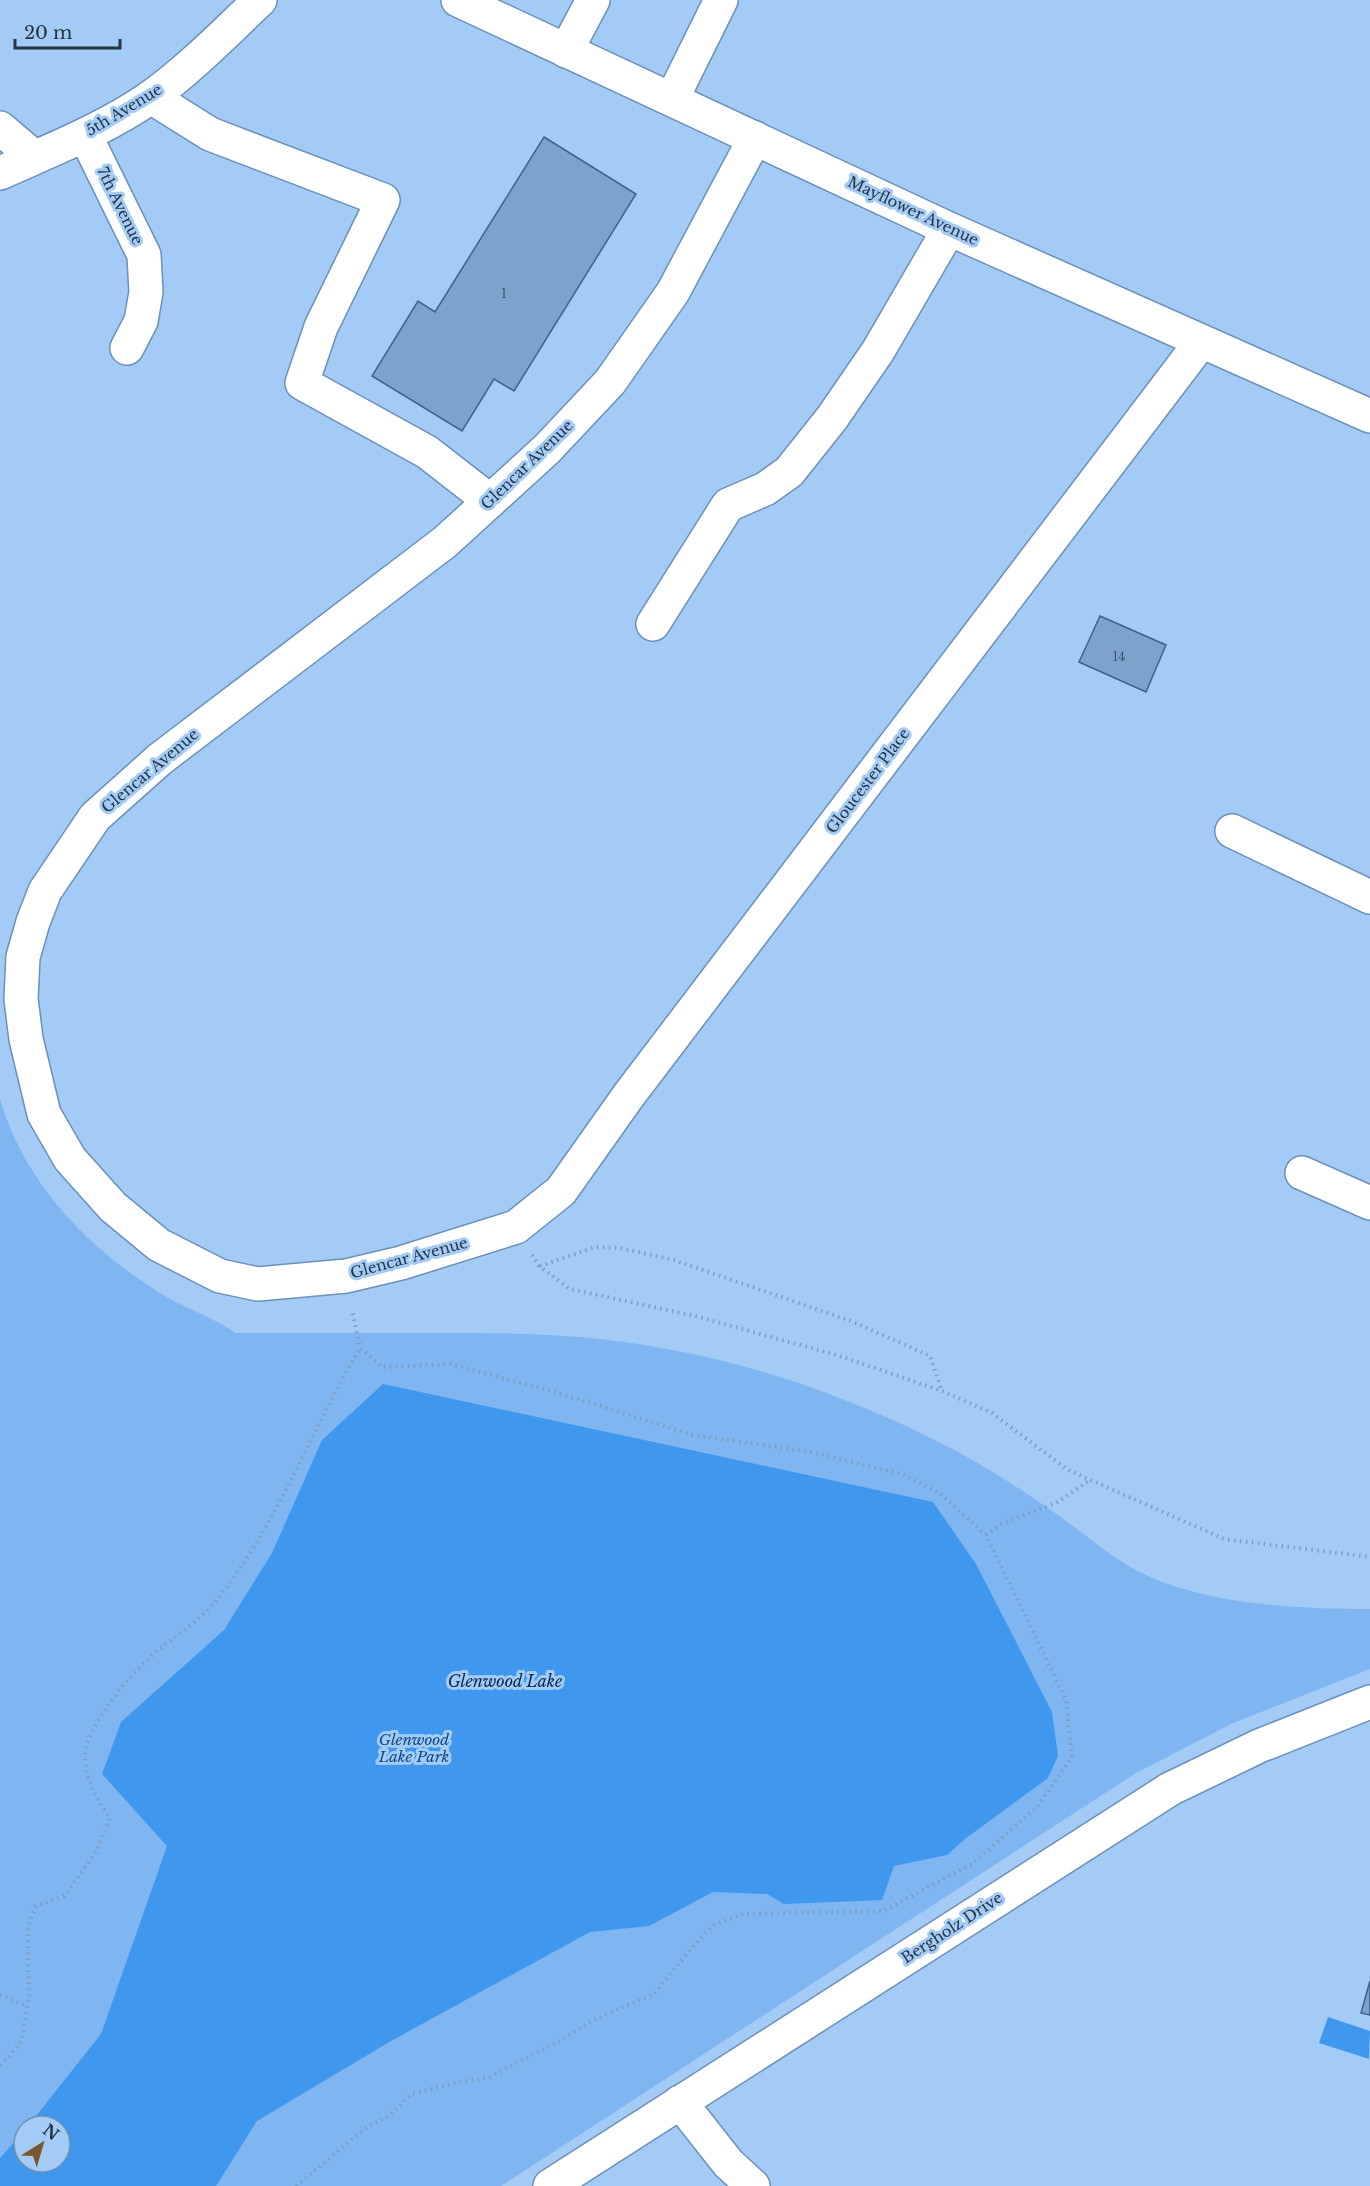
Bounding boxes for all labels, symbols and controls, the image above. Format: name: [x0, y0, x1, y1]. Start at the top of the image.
scale bar: [15, 12, 120, 50]
text: 20 m: [24, 22, 72, 44]
street label: 5th Avenue: [82, 79, 165, 140]
street label: 7th Avenue: [93, 164, 147, 248]
street label: Mayflower Avenue: [845, 172, 982, 249]
house number: 1: [501, 286, 507, 301]
street label: Glencar Avenue: [477, 416, 577, 513]
house number: 14: [1113, 649, 1125, 664]
street label: Gloucester Place: [822, 724, 913, 837]
street label: Glencar Avenue: [97, 725, 202, 817]
street label: Glencar Avenue: [348, 1233, 470, 1282]
water label: Glenwood Lake: [448, 1671, 563, 1691]
park label: Glenwood Lake Park: [378, 1730, 449, 1766]
street label: Bergholz Drive: [898, 1888, 1006, 1967]
north arrow: [12, 2114, 72, 2174]
text: N: [39, 2120, 63, 2145]

